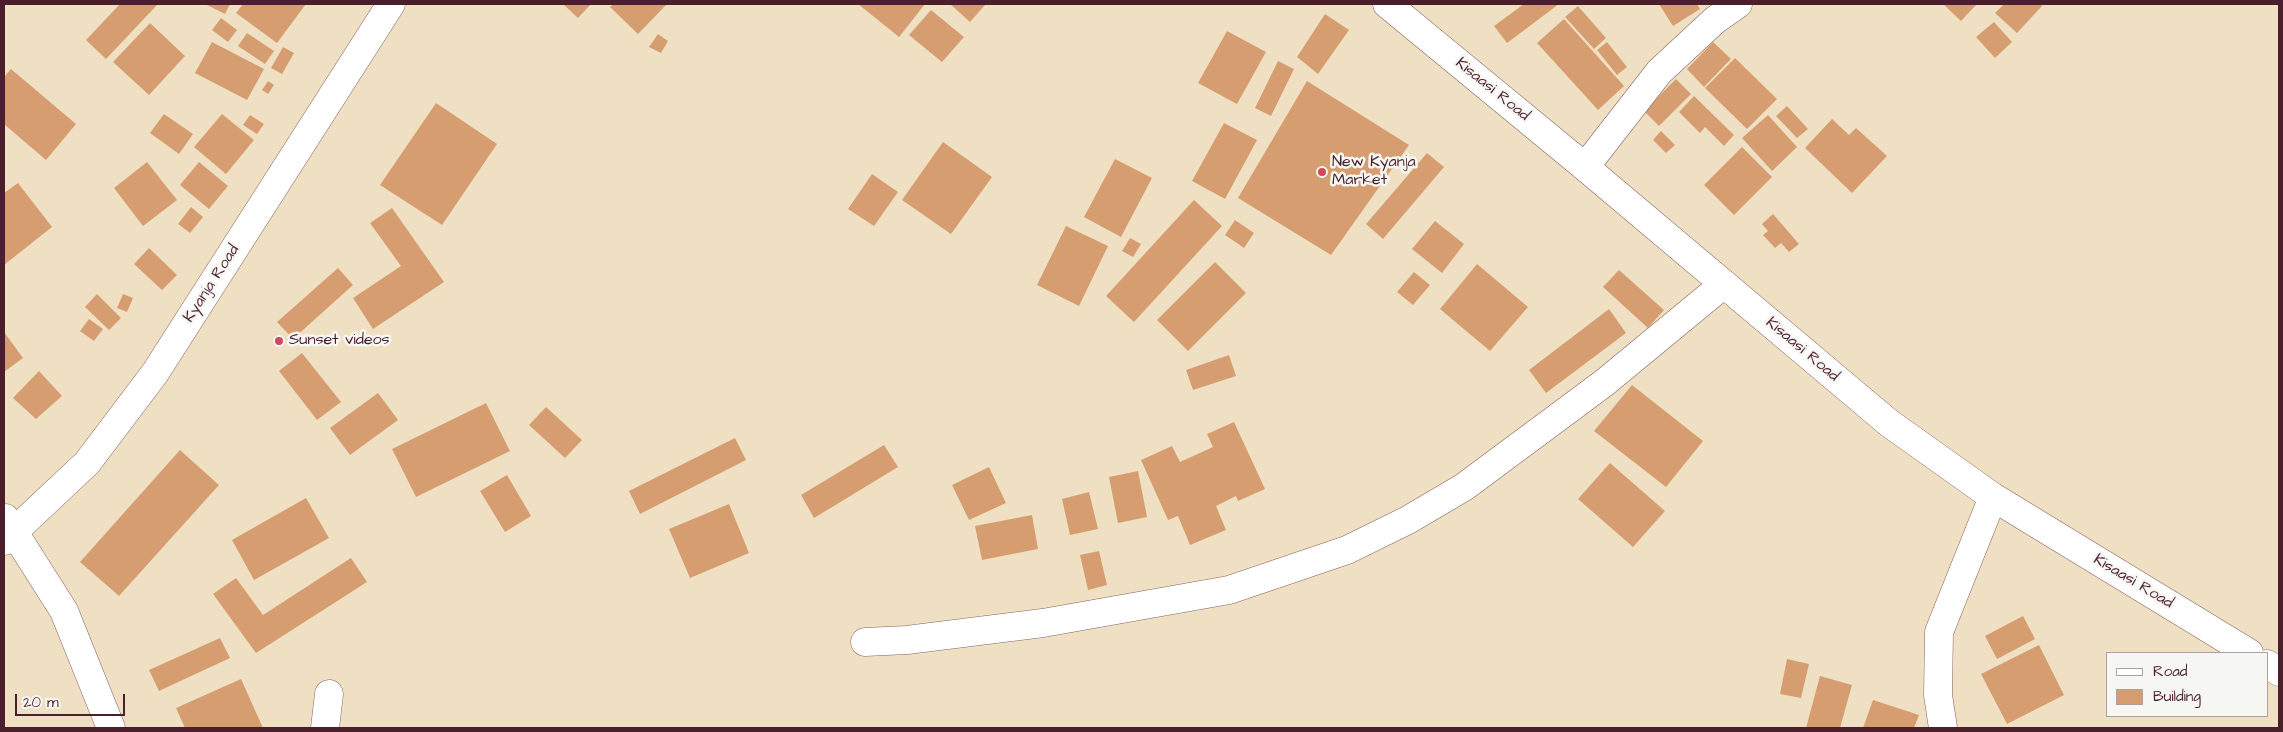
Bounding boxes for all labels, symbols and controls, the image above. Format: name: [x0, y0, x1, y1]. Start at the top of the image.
street label: Kisaasi Road: [1451, 54, 1533, 126]
place label: New Kyanja Market: [1332, 153, 1416, 191]
marker: New Kyanja Market: [1316, 166, 1328, 178]
street label: Kyanja Road: [180, 242, 244, 326]
street label: Kisaasi Road: [1761, 314, 1843, 386]
place label: Sunset videos: [289, 331, 390, 351]
marker: Sunset videos: [273, 335, 285, 347]
street label: Kisaasi Road: [2089, 551, 2177, 613]
legend: [2106, 652, 2268, 717]
text: Road: [2153, 661, 2187, 682]
scale bar: [18, 684, 128, 716]
text: Building: [2153, 686, 2201, 707]
text: 20 m: [23, 692, 59, 713]

